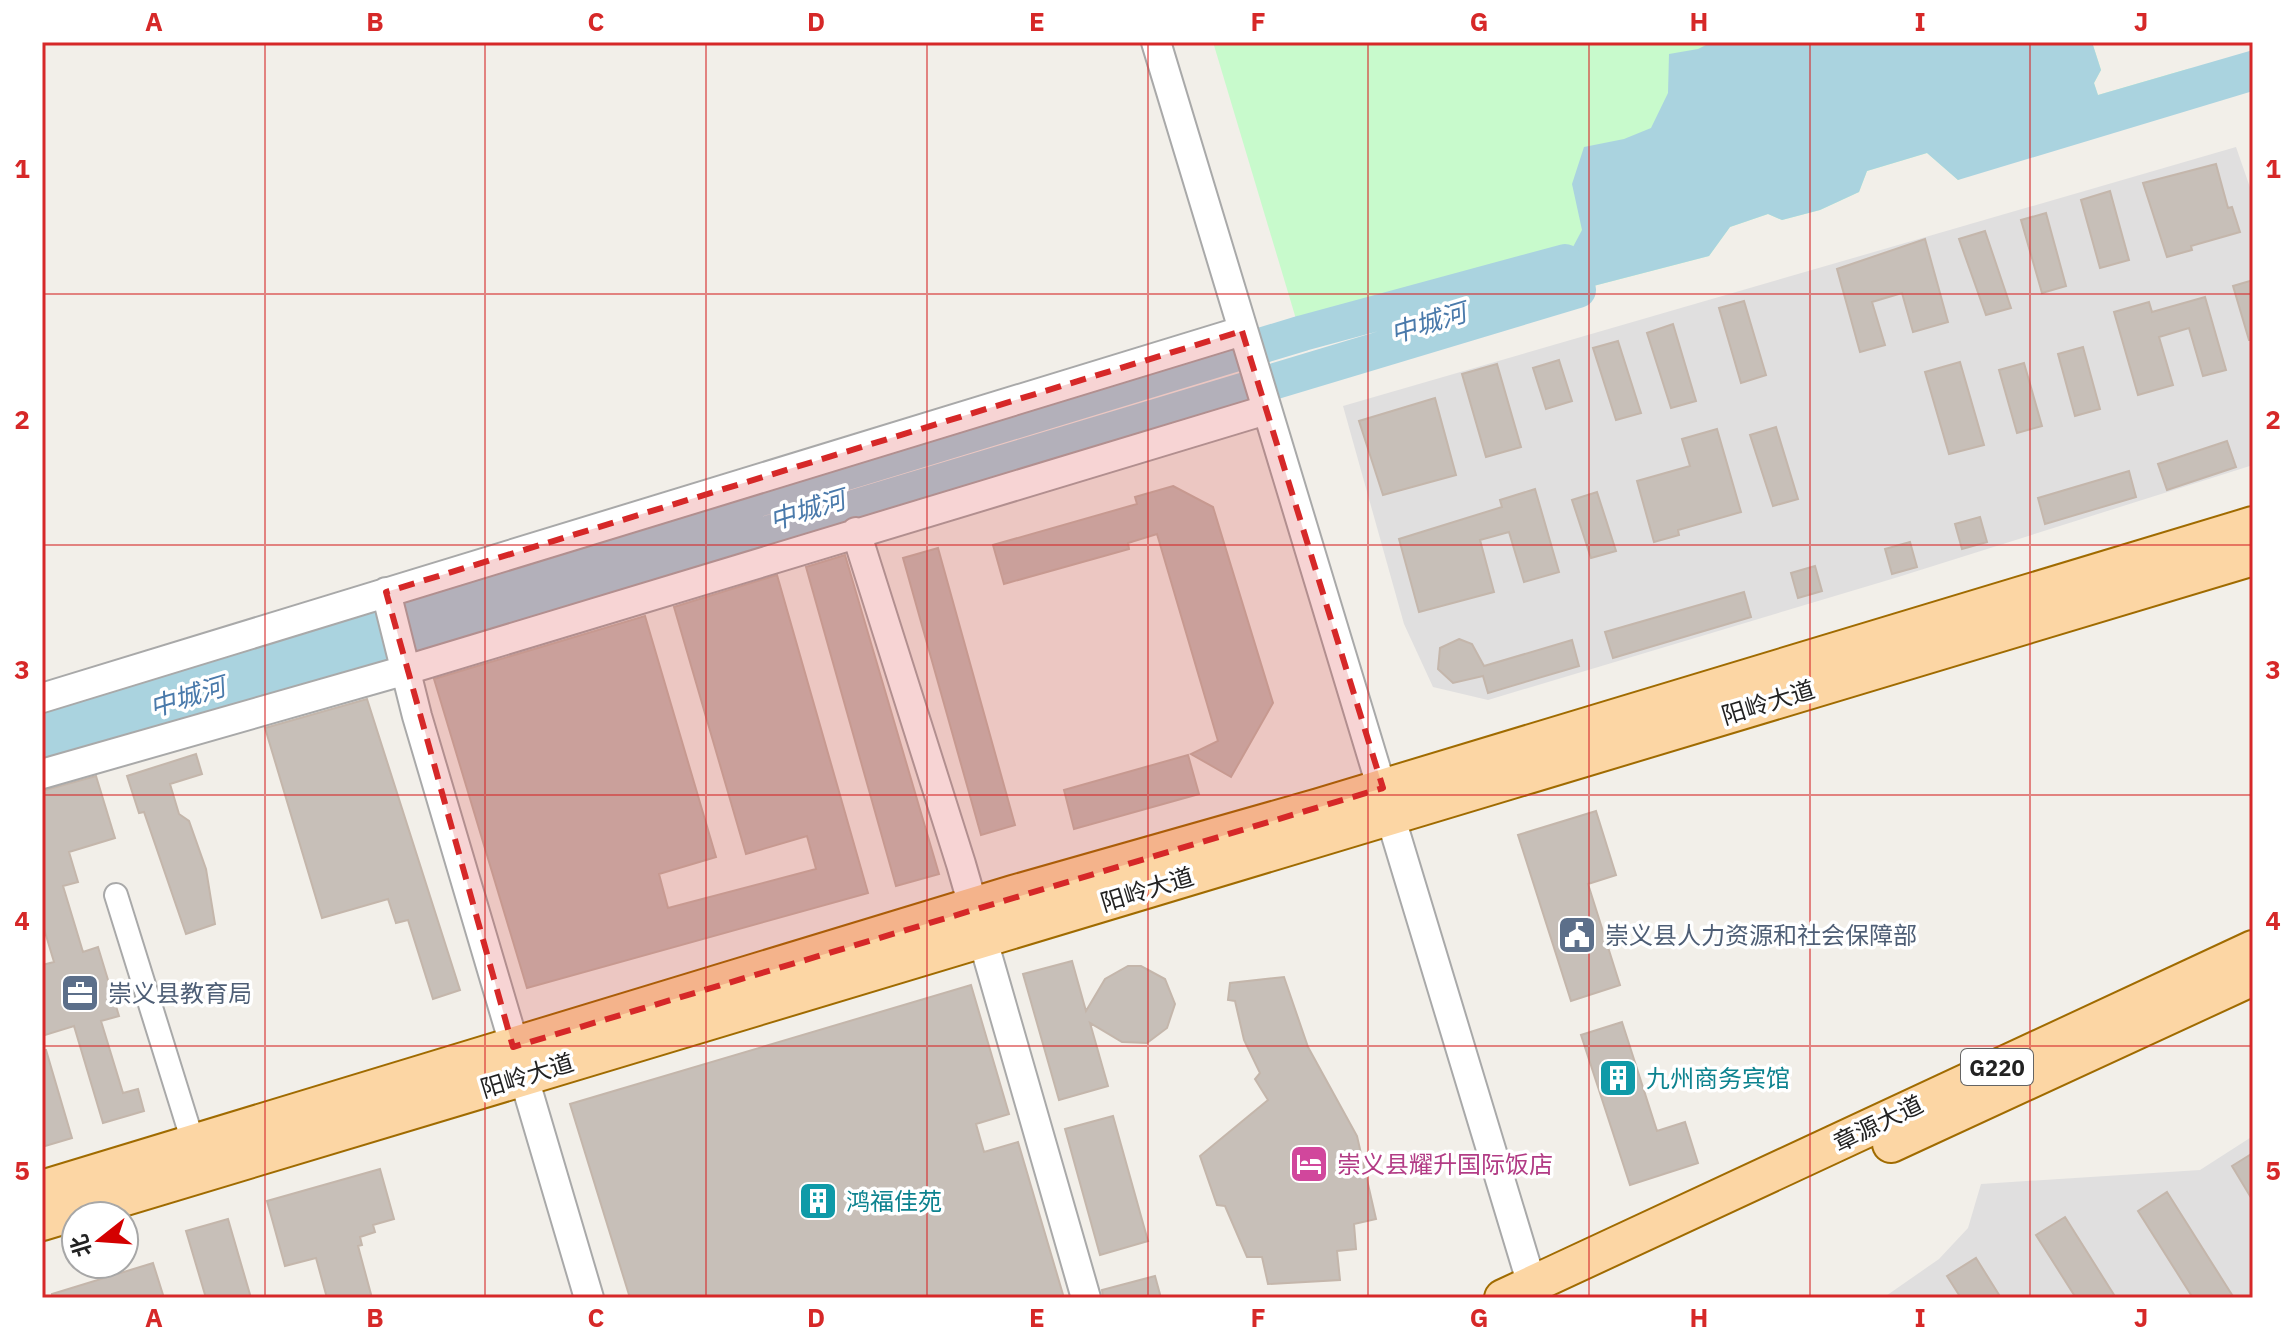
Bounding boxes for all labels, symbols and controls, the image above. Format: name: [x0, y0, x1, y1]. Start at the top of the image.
text: A: [145, 4, 163, 38]
text: B: [366, 4, 384, 38]
text: C: [588, 4, 605, 38]
text: D: [807, 4, 825, 38]
text: E: [1029, 4, 1045, 38]
text: F: [1250, 4, 1266, 38]
text: G: [1470, 4, 1488, 38]
text: H: [1690, 4, 1708, 38]
text: I: [1914, 4, 1926, 38]
text: J: [2134, 4, 2148, 38]
text: 1: [14, 151, 30, 185]
text: 1: [2265, 151, 2281, 185]
water label: 中城河: [1386, 293, 1475, 350]
text: 2: [14, 402, 30, 436]
text: 2: [2265, 402, 2281, 436]
water label: 中城河: [765, 480, 854, 537]
text: 3: [14, 652, 30, 686]
text: 3: [2265, 652, 2281, 686]
water label: 中城河: [145, 667, 234, 724]
street label: 阳岭大道: [1717, 673, 1819, 731]
street label: 阳岭大道: [1096, 860, 1198, 918]
text: 4: [14, 903, 30, 937]
text: 4: [2265, 903, 2281, 937]
public building icon: 崇义县人力资源和社会保障部: [1556, 914, 1598, 956]
place label: 崇义县人力资源和社会保障部: [1605, 919, 1917, 951]
office icon: 崇义县教育局: [59, 972, 101, 1014]
place label: 崇义县教育局: [108, 977, 252, 1009]
street label: 阳岭大道: [476, 1046, 578, 1104]
road number: G220: [1961, 1049, 2033, 1085]
building icon: 九州商务宾馆: [1597, 1057, 1639, 1099]
place label: 九州商务宾馆: [1646, 1062, 1790, 1094]
street label: 章源大道: [1828, 1088, 1928, 1158]
hotel icon: 崇义县耀升国际饭店: [1288, 1143, 1330, 1185]
place label: 崇义县耀升国际饭店: [1337, 1148, 1553, 1180]
text: 5: [14, 1153, 30, 1187]
text: 5: [2265, 1153, 2281, 1187]
building icon: 鸿福佳苑: [797, 1180, 839, 1222]
place label: 鸿福佳苑: [846, 1185, 942, 1217]
north arrow: [60, 1200, 140, 1280]
text: 北: [63, 1231, 97, 1261]
text: A: [145, 1300, 163, 1334]
text: B: [366, 1300, 384, 1334]
text: C: [588, 1300, 605, 1334]
text: D: [807, 1300, 825, 1334]
text: E: [1029, 1300, 1045, 1334]
text: F: [1250, 1300, 1266, 1334]
text: G: [1470, 1300, 1488, 1334]
text: H: [1690, 1300, 1708, 1334]
text: I: [1914, 1300, 1926, 1334]
text: J: [2134, 1300, 2148, 1334]

